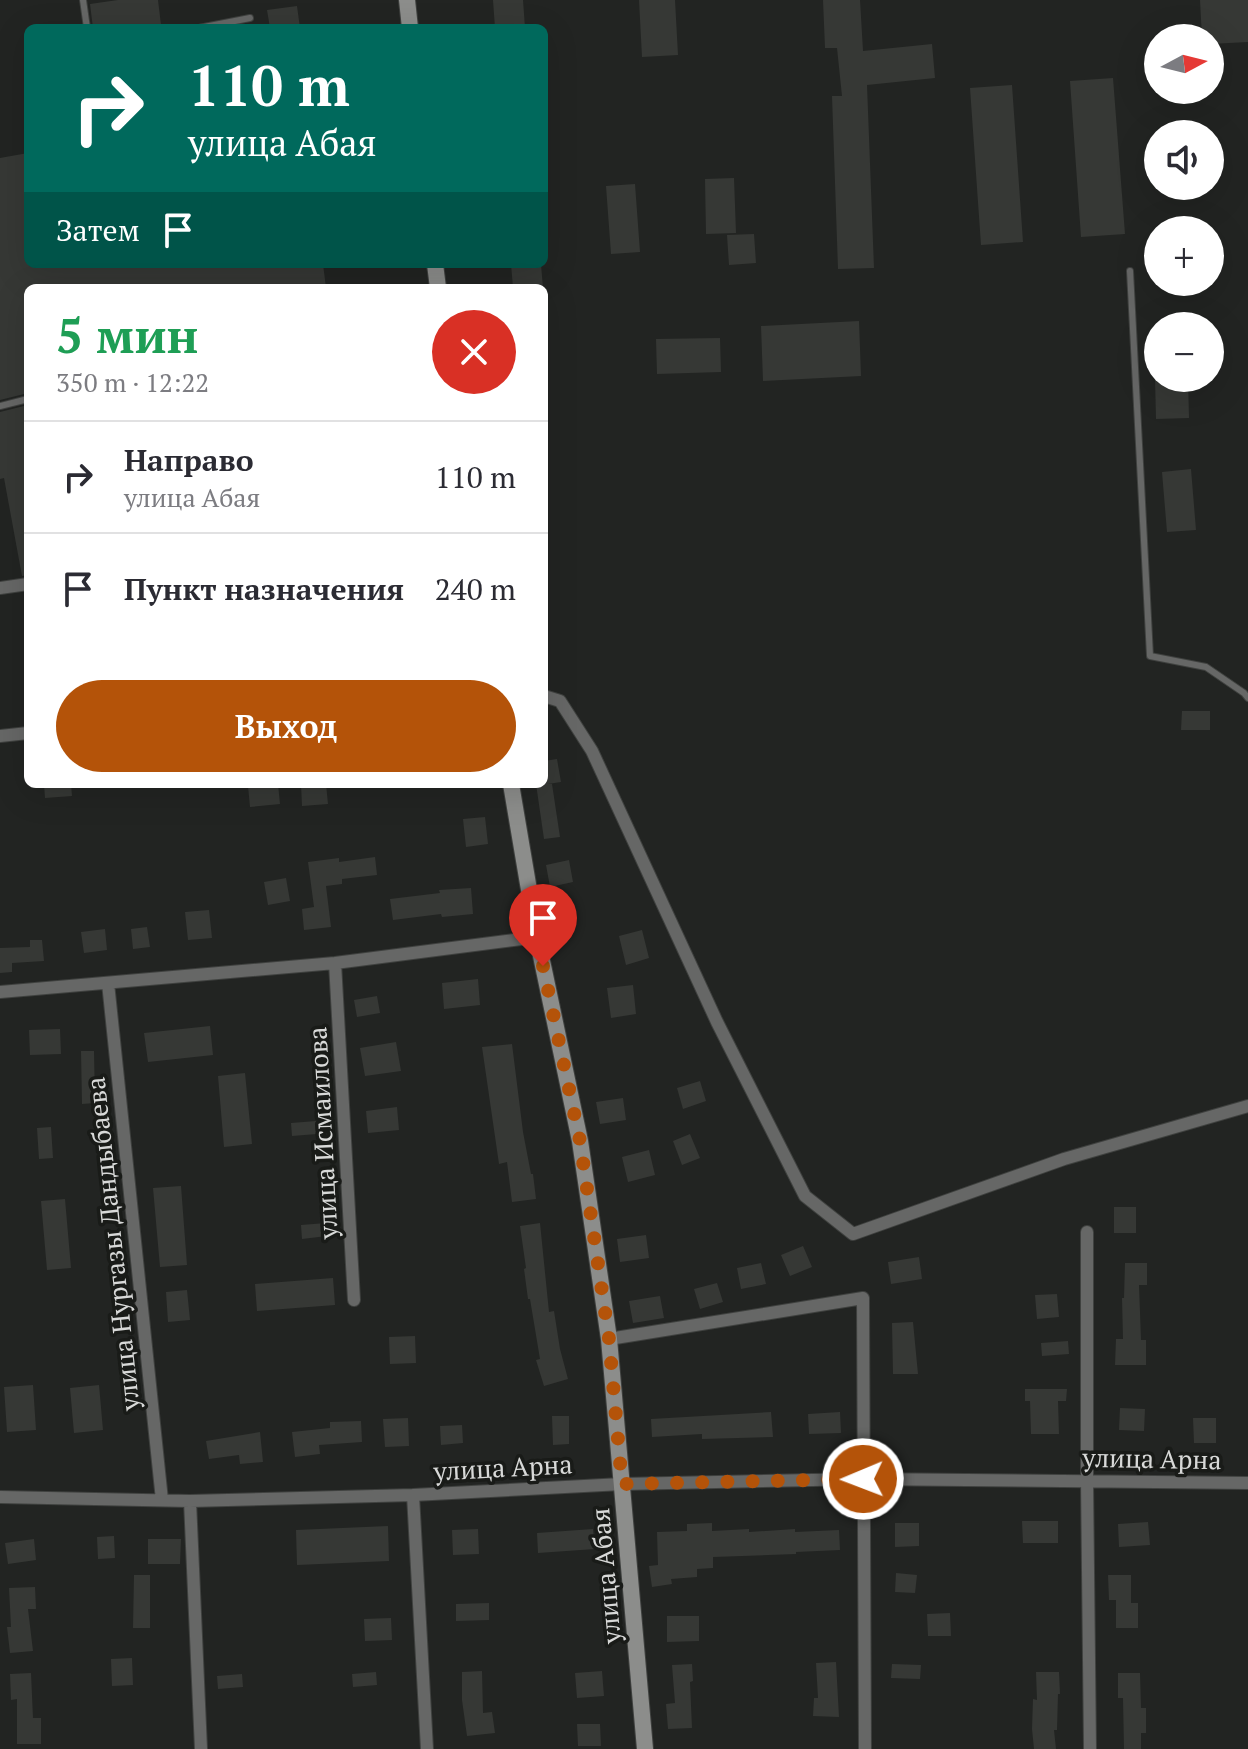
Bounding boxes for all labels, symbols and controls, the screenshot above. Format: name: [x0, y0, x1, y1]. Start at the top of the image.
north arrow: [1144, 24, 1224, 104]
map controls: [1144, 24, 1224, 392]
text: 110 m: [188, 48, 350, 122]
icon: right: [56, 56, 160, 160]
text: улица Абая: [188, 119, 377, 166]
button: sound: [1144, 120, 1224, 200]
icon: arrive: [156, 208, 200, 252]
text: Затем: [56, 210, 140, 250]
button: +: [1144, 216, 1224, 296]
text: 5 мин: [56, 303, 198, 367]
button: close: [432, 310, 516, 394]
button: −: [1144, 312, 1224, 392]
text: 350 m · 12:22: [56, 365, 209, 399]
text: Направо: [124, 440, 254, 480]
icon: right: [56, 455, 100, 499]
text: 110 m: [435, 457, 516, 497]
text: улица Абая: [124, 480, 260, 514]
icon: arrive: [56, 567, 100, 611]
text: Пункт назначения: [124, 569, 404, 609]
text: 240 m: [435, 569, 516, 609]
button: Выход: [56, 680, 516, 772]
pin: [509, 884, 577, 966]
icon: arrive: [521, 896, 565, 940]
street label: улица Исмаилова: [299, 1026, 345, 1241]
street label: улица Нургазы Дандыбаева: [78, 1076, 147, 1414]
position arrow: [821, 1437, 905, 1521]
street label: улица Арна: [1081, 1440, 1222, 1476]
street label: улица Арна: [432, 1446, 573, 1488]
street label: улица Абая: [582, 1507, 628, 1646]

